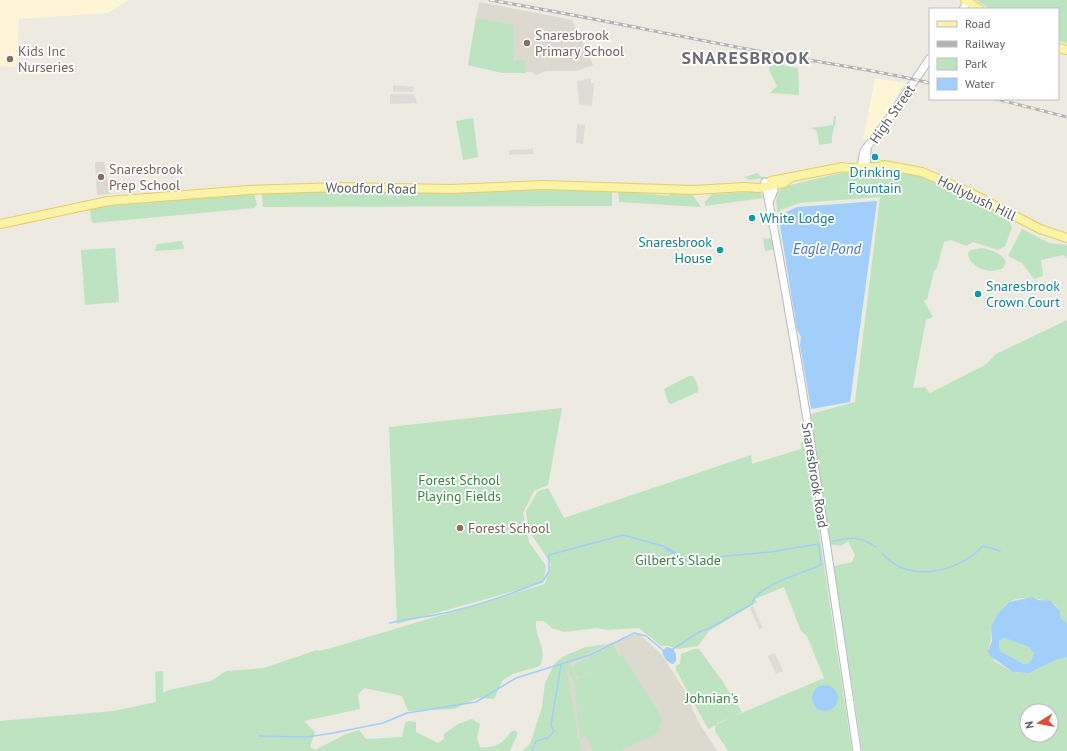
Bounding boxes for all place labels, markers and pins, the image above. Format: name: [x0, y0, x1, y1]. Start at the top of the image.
place label: Snaresbrook Primary School: [535, 26, 624, 60]
marker: Snaresbrook Primary School: [522, 38, 532, 48]
place label: Kids Inc Nurseries: [18, 42, 74, 76]
marker: Kids Inc Nurseries: [5, 54, 15, 64]
marker: Drinking Fountain: [870, 152, 880, 162]
place label: Snaresbrook Prep School: [109, 160, 183, 194]
place label: Drinking Fountain: [848, 163, 902, 197]
marker: Snaresbrook Prep School: [96, 172, 106, 182]
place label: White Lodge: [760, 209, 835, 227]
marker: White Lodge: [747, 213, 757, 223]
place label: Snaresbrook House: [638, 233, 712, 267]
marker: Snaresbrook House: [715, 245, 725, 255]
place label: Snaresbrook Crown Court: [986, 277, 1060, 311]
marker: Snaresbrook Crown Court: [973, 289, 983, 299]
place label: Forest School: [468, 519, 550, 537]
marker: Forest School: [455, 523, 465, 533]

